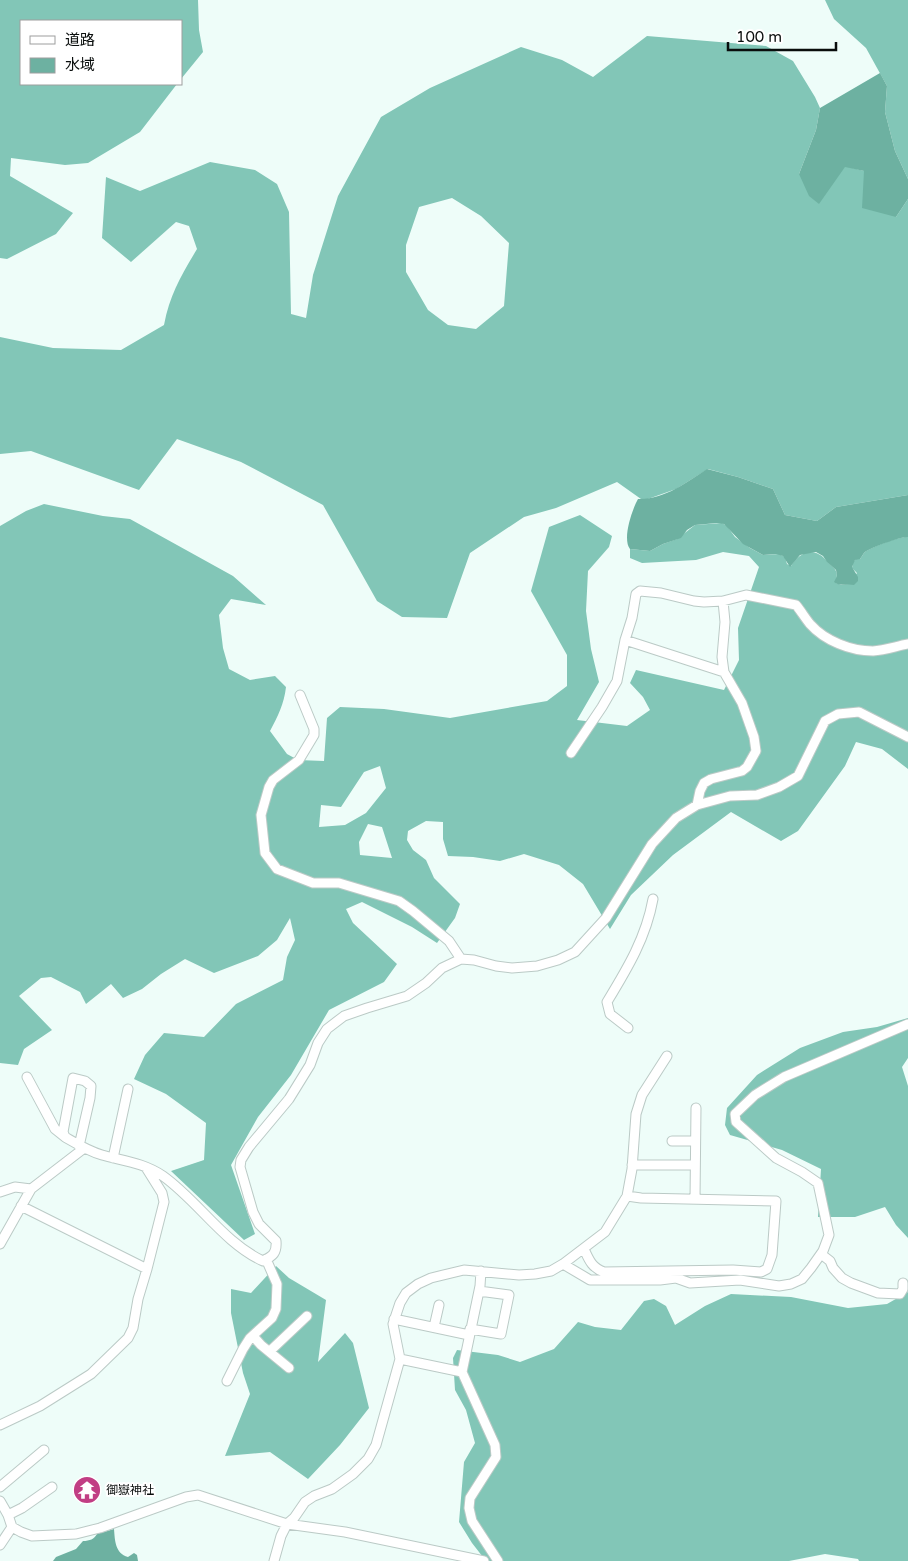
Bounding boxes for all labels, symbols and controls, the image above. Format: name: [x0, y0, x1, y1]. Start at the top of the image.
legend: [20, 20, 182, 85]
scale bar: [728, 20, 836, 52]
text: 100 m: [736, 28, 782, 46]
text: 道路: [65, 31, 95, 49]
text: 水域: [65, 56, 95, 74]
temple icon: 御嶽神社: [72, 1475, 102, 1505]
place label: 御嶽神社: [106, 1483, 154, 1497]

